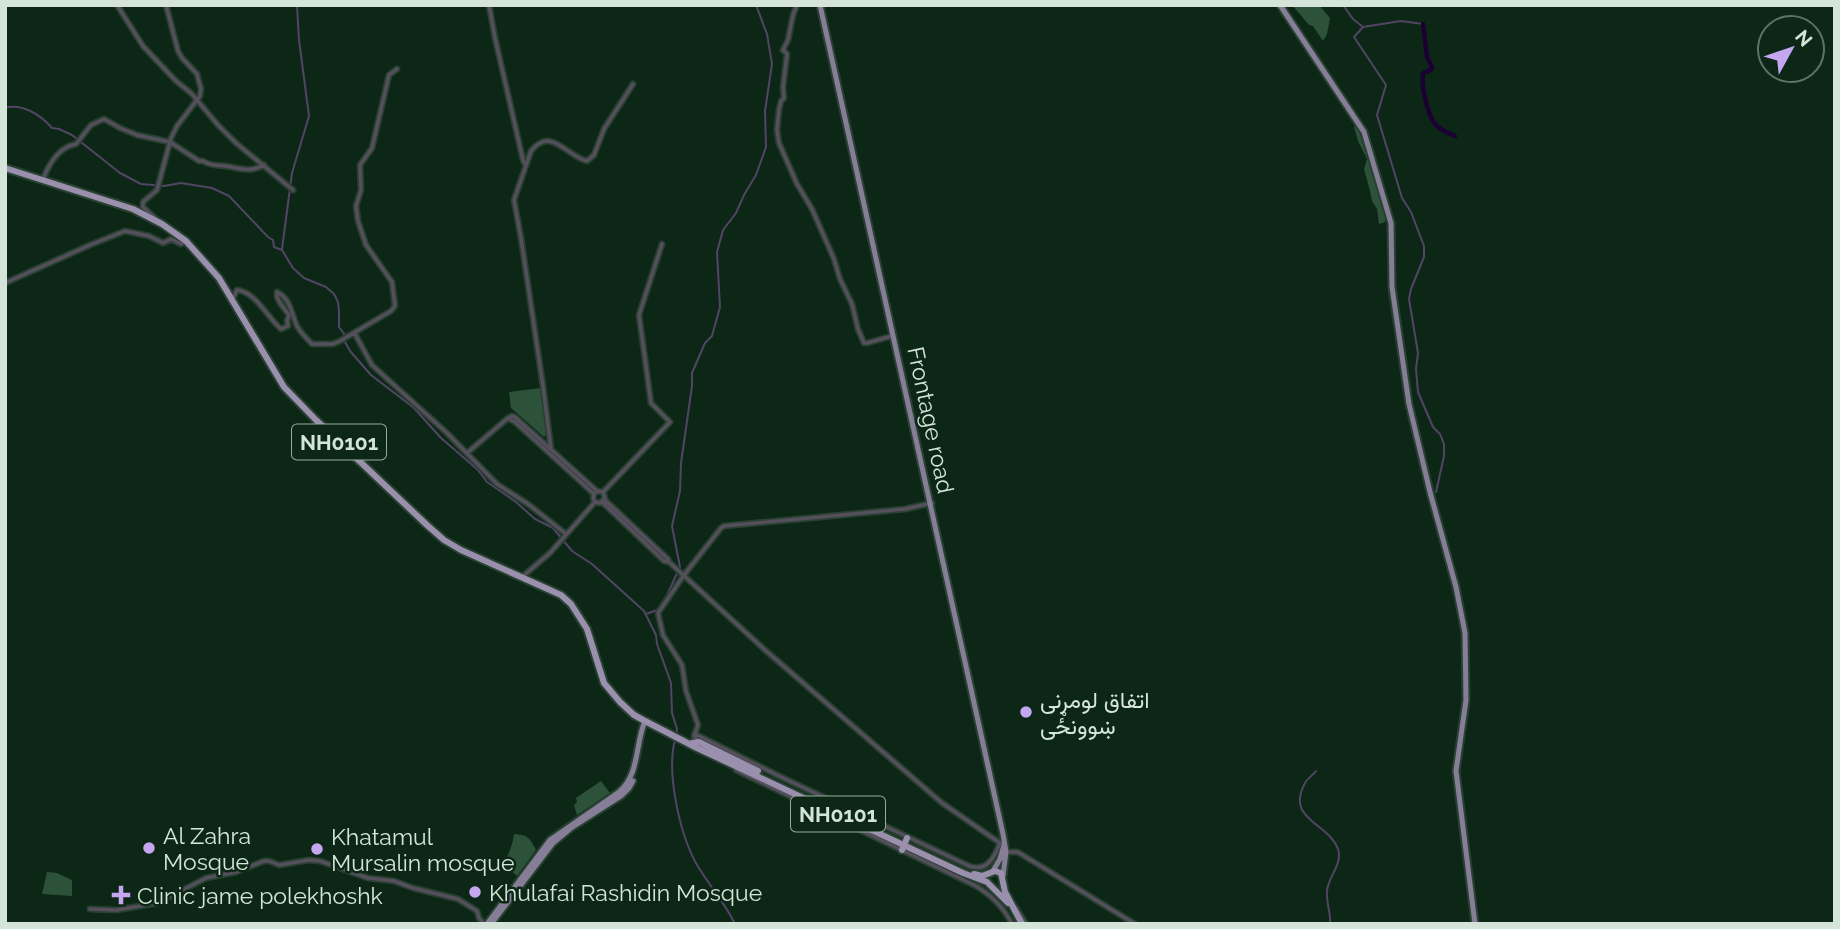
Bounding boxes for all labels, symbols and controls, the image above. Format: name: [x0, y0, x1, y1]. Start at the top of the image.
north arrow: [1756, 14, 1826, 84]
text: N: [1791, 25, 1817, 51]
street label: Frontage road: [902, 344, 960, 496]
road number: NH0101: [292, 424, 386, 460]
place label: اتفاق لومړنی ښوونځی: [1040, 686, 1150, 741]
marker: اتفاق لومړنی ښوونځی: [1018, 704, 1034, 720]
road number: NH0101: [791, 796, 885, 832]
place label: Al Zahra Mosque: [163, 822, 251, 875]
place label: Khatamul Mursalin mosque: [331, 823, 514, 876]
marker: Al Zahra Mosque: [141, 840, 157, 856]
marker: Khatamul Mursalin mosque: [309, 841, 325, 857]
place label: Khulafai Rashidin Mosque: [489, 879, 762, 906]
place label: Clinic jame polekhoshk: [137, 882, 383, 909]
marker: Khulafai Rashidin Mosque: [467, 884, 483, 900]
marker: Clinic jame polekhoshk: [111, 885, 131, 905]

